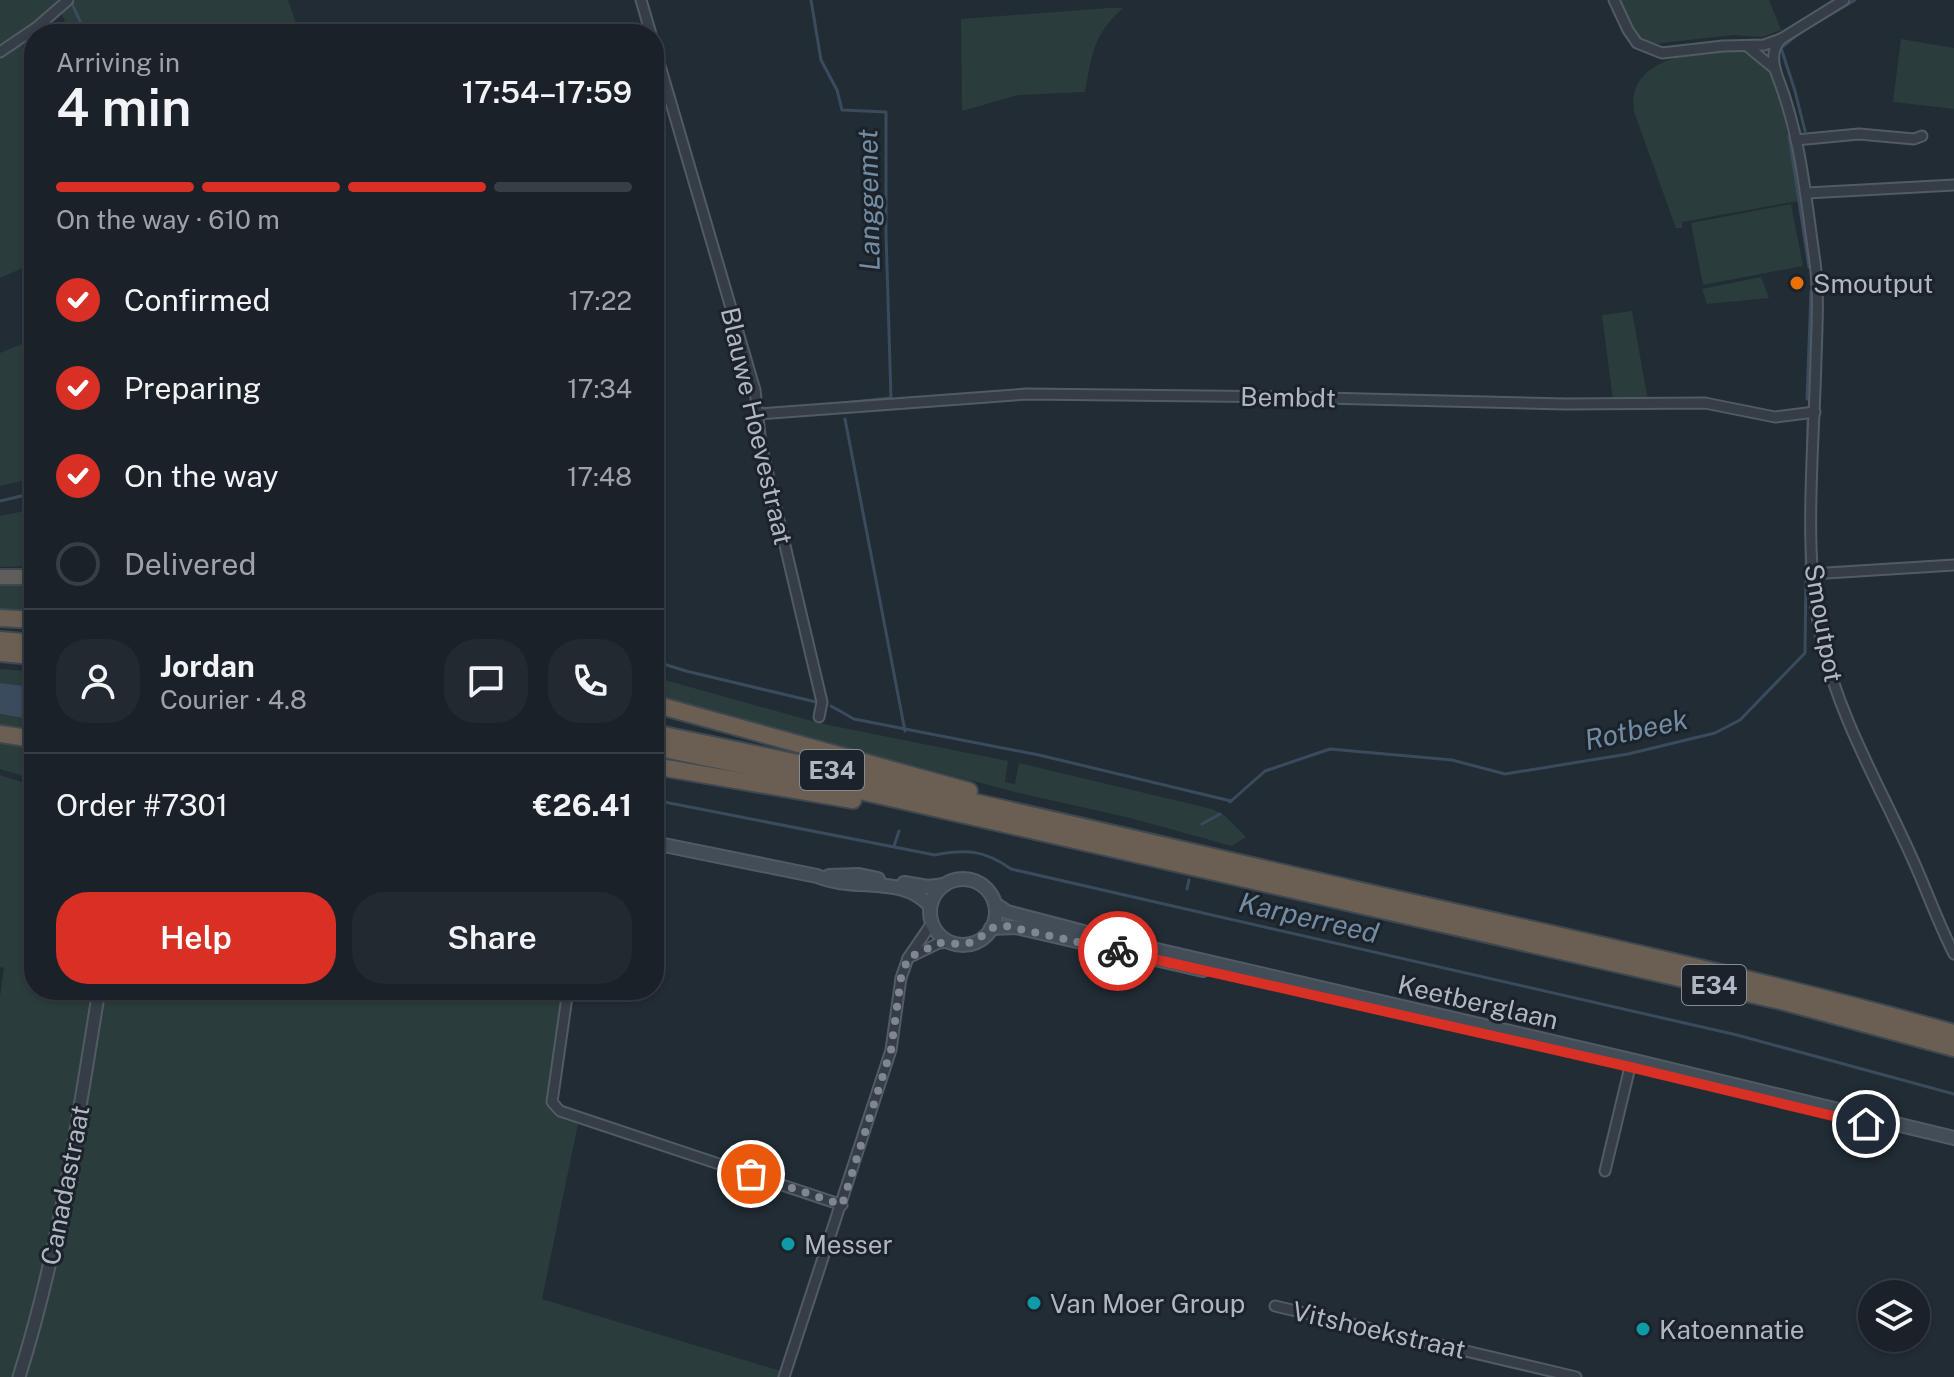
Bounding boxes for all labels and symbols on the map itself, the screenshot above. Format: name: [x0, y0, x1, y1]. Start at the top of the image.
water label: Langgemet: [850, 128, 886, 271]
place label: Smoutput: [1813, 268, 1933, 299]
marker: Smoutput: [1788, 274, 1806, 292]
street label: Blauwe Hoevestraat: [715, 304, 799, 548]
street label: Bembdt: [1240, 381, 1336, 413]
street label: Smoutpot: [1798, 561, 1850, 685]
water label: Rotbeek: [1581, 702, 1691, 756]
road number: E34: [800, 750, 864, 790]
water label: Karperreed: [1236, 885, 1382, 949]
courier: [1078, 911, 1158, 991]
road number: E34: [1682, 965, 1746, 1005]
street label: Keetberglaan: [1395, 968, 1561, 1036]
pin: [1832, 1090, 1900, 1158]
street label: Canadastraat: [34, 1102, 96, 1268]
pin: [717, 1140, 785, 1208]
place label: Messer: [804, 1229, 893, 1260]
marker: Messer: [779, 1235, 797, 1253]
place label: Van Moer Group: [1050, 1288, 1245, 1319]
marker: Van Moer Group: [1025, 1294, 1043, 1312]
street label: Vitshoekstraat: [1289, 1295, 1469, 1365]
place label: Katoennatie: [1659, 1314, 1805, 1345]
marker: Katoennatie: [1634, 1320, 1652, 1338]

